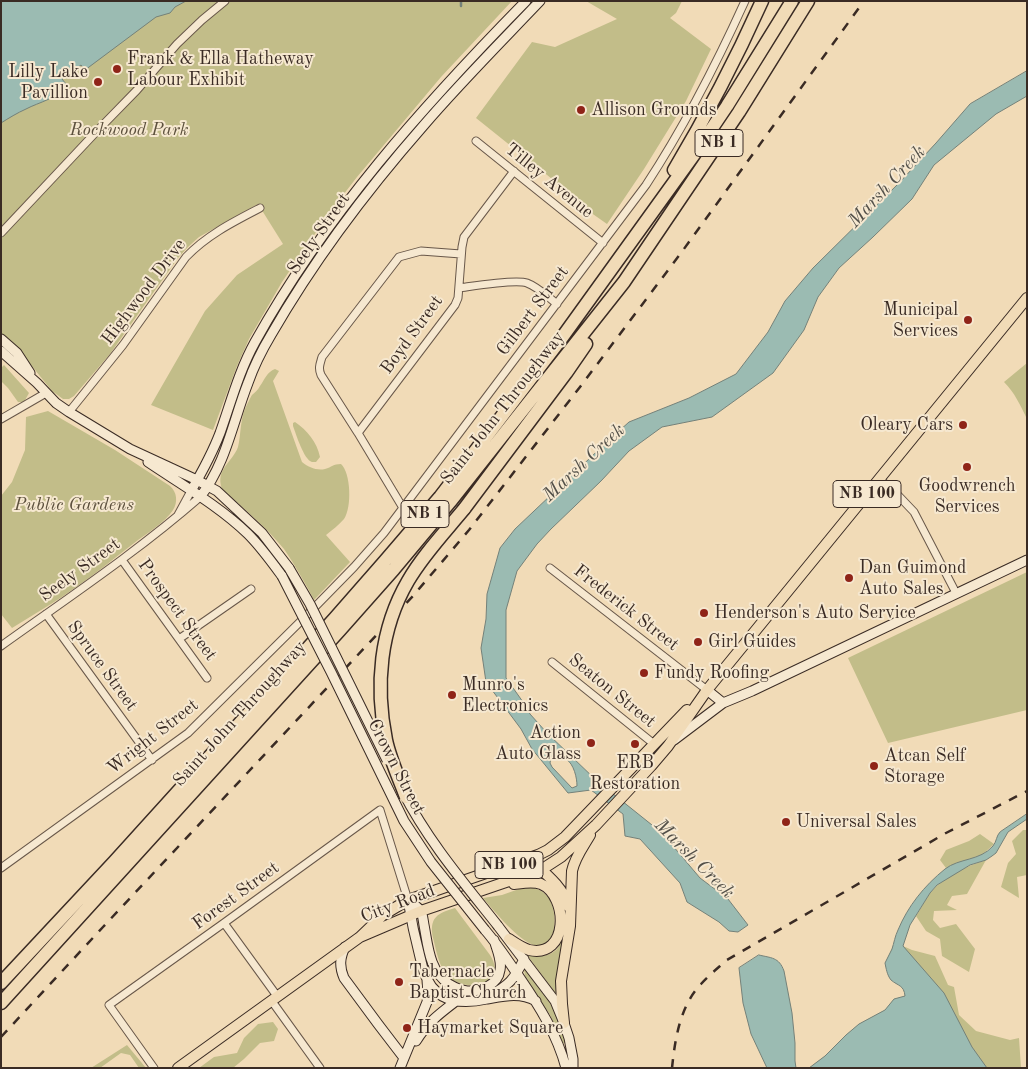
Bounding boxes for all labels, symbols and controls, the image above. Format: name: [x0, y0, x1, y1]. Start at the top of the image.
place label: Frank & Ella Hatheway Labour Exhibit: [127, 48, 314, 90]
place label: Lilly Lake Pavillion: [8, 61, 88, 104]
marker: Frank & Ella Hatheway Labour Exhibit: [111, 63, 123, 75]
marker: Lilly Lake Pavillion: [92, 76, 104, 88]
place label: Allison Grounds: [591, 99, 717, 121]
marker: Allison Grounds: [575, 104, 587, 116]
park label: Rockwood Park: [69, 119, 189, 141]
road number: NB 1: [695, 130, 743, 156]
street label: Tilley Avenue: [500, 139, 598, 223]
water label: Marsh Creek: [843, 141, 931, 233]
street label: Seely Street: [283, 189, 355, 279]
street label: Highwood Drive: [97, 235, 191, 349]
street label: Gilbert Street: [492, 262, 574, 360]
street label: Boyd Street: [376, 291, 448, 379]
place label: Municipal Services: [883, 299, 958, 342]
marker: Municipal Services: [962, 314, 974, 326]
street label: Saint John Throughway: [436, 327, 570, 489]
place label: Oleary Cars: [860, 414, 953, 436]
water label: Marsh Creek: [538, 419, 630, 507]
marker: Oleary Cars: [957, 419, 969, 431]
marker: Goodwrench Services: [961, 461, 973, 473]
place label: Goodwrench Services: [918, 475, 1016, 518]
road number: NB 100: [833, 480, 901, 508]
park label: Public Gardens: [14, 494, 134, 516]
road number: NB 1: [401, 500, 449, 528]
street label: Seely Street: [35, 533, 125, 607]
street label: Prospect Street: [133, 555, 221, 665]
place label: Dan Guimond Auto Sales: [859, 557, 966, 600]
street label: Frederick Street: [569, 560, 683, 656]
marker: Dan Guimond Auto Sales: [843, 572, 855, 584]
place label: Henderson's Auto Service: [714, 602, 916, 624]
marker: Henderson's Auto Service: [698, 607, 710, 619]
street label: Spruce Street: [62, 617, 142, 715]
place label: Girl Guides: [708, 631, 796, 653]
marker: Girl Guides: [692, 636, 704, 648]
street label: Saint John Throughway: [169, 637, 311, 791]
street label: Seaton Street: [564, 649, 660, 733]
place label: Fundy Roofing: [654, 662, 769, 684]
marker: Fundy Roofing: [638, 667, 650, 679]
place label: Munro's Electronics: [462, 674, 548, 716]
marker: Munro's Electronics: [446, 689, 458, 701]
street label: Wright Street: [103, 695, 203, 779]
street label: Crown Street: [363, 716, 429, 818]
place label: Action Auto Glass: [495, 722, 581, 764]
marker: Action Auto Glass: [585, 737, 597, 749]
marker: ERB Restoration: [629, 738, 641, 750]
place label: Atcan Self Storage: [884, 745, 966, 788]
place label: ERB Restoration: [590, 752, 680, 794]
marker: Atcan Self Storage: [868, 760, 880, 772]
place label: Universal Sales: [796, 811, 917, 833]
water label: Marsh Creek: [649, 814, 739, 904]
marker: Universal Sales: [780, 816, 792, 828]
road number: NB 100: [475, 852, 543, 878]
street label: Forest Street: [188, 857, 284, 935]
street label: City Road: [358, 880, 438, 928]
place label: Tabernacle Baptist Church: [409, 961, 526, 1004]
marker: Tabernacle Baptist Church: [393, 976, 405, 988]
place label: Haymarket Square: [417, 1017, 563, 1039]
marker: Haymarket Square: [401, 1022, 413, 1034]

